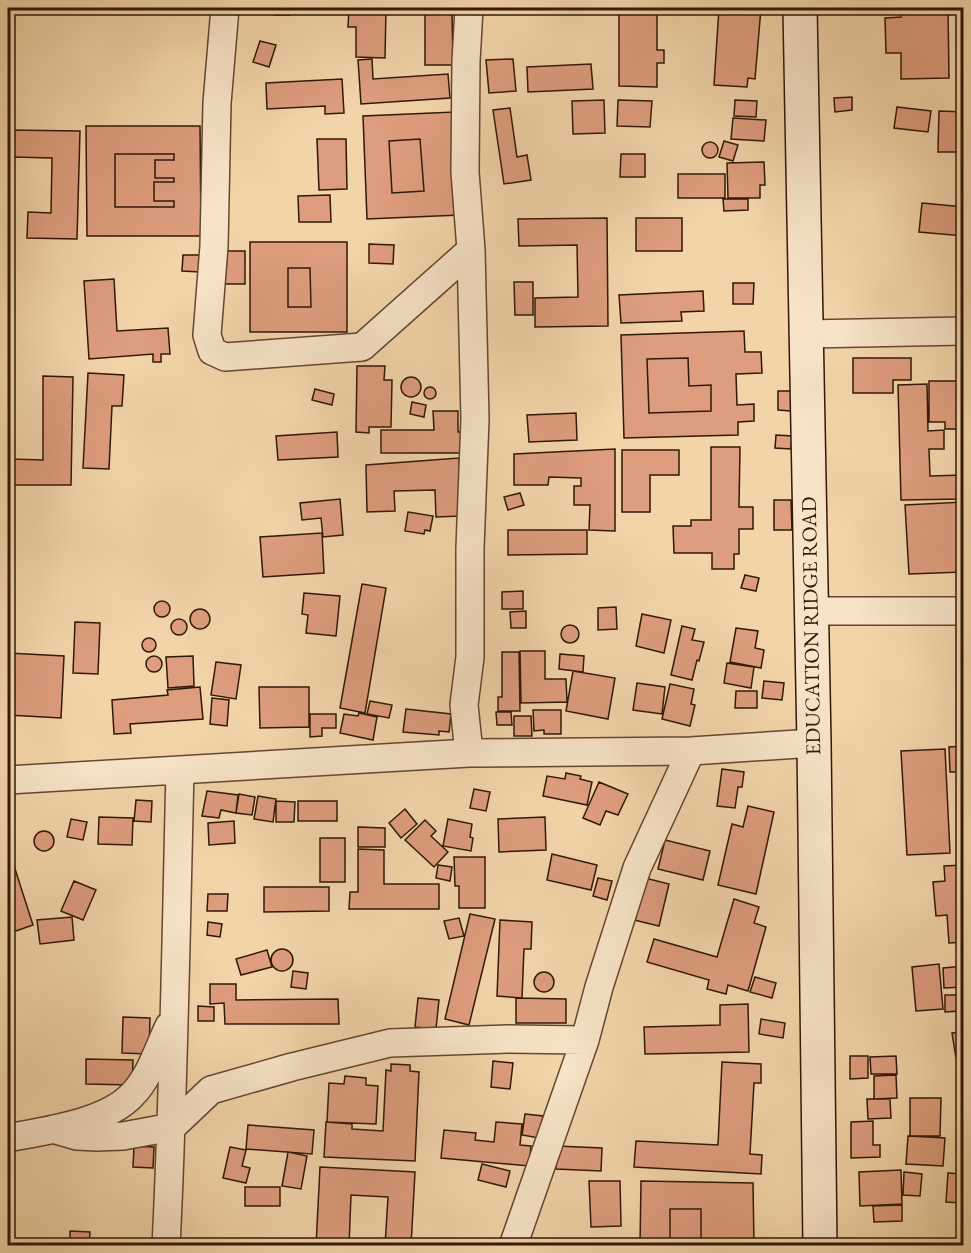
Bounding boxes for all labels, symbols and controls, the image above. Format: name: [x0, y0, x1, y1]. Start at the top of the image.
street label: EDUCATION RIDGE ROAD: [795, 496, 826, 756]

